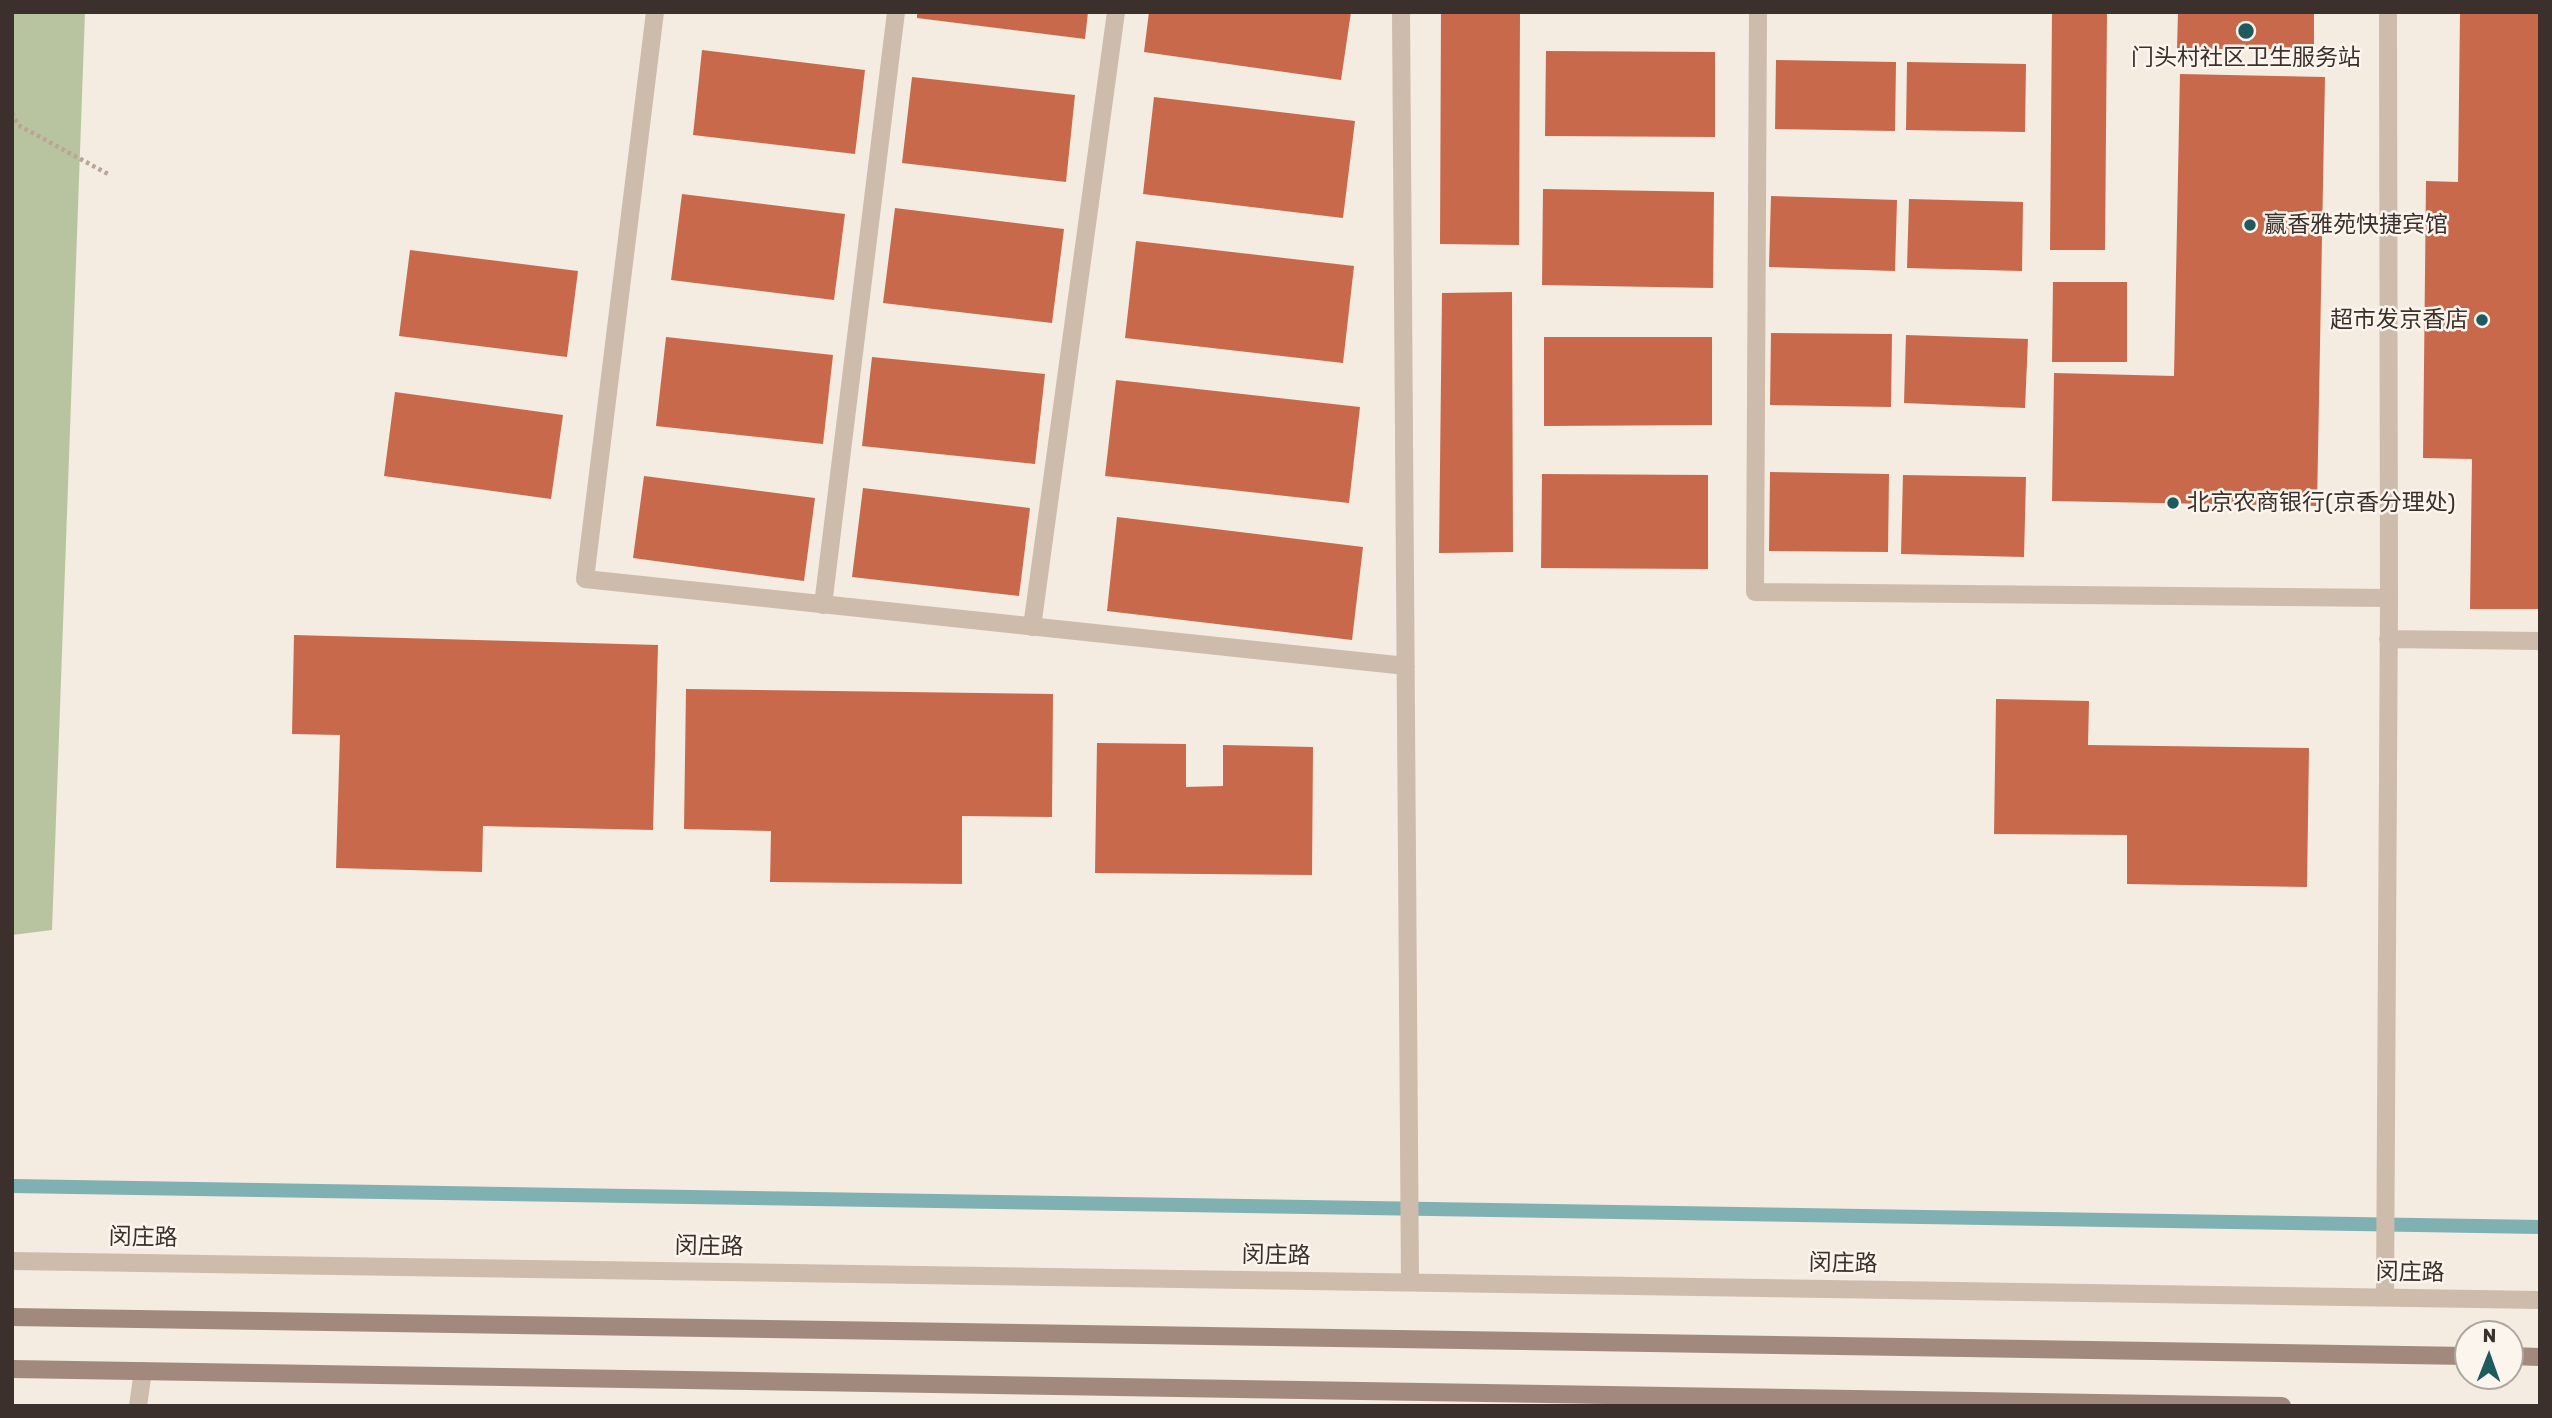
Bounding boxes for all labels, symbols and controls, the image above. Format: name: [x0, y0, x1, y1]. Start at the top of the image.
marker: 门头村社区卫生服务站: [2236, 21, 2256, 41]
place label: 门头村社区卫生服务站: [2131, 44, 2361, 72]
place label: 赢香雅苑快捷宾馆: [2264, 211, 2448, 239]
marker: 赢香雅苑快捷宾馆: [2242, 217, 2258, 233]
place label: 超市发京香店: [2330, 306, 2468, 334]
marker: 超市发京香店: [2474, 312, 2490, 328]
place label: 北京农商银行(京香分理处): [2187, 489, 2456, 517]
marker: 北京农商银行(京香分理处): [2165, 495, 2181, 511]
street label: 闵庄路: [108, 1224, 178, 1252]
street label: 闵庄路: [674, 1233, 744, 1261]
street label: 闵庄路: [1241, 1242, 1311, 1270]
street label: 闵庄路: [1808, 1250, 1878, 1278]
street label: 闵庄路: [2375, 1259, 2445, 1287]
north arrow: [2454, 1320, 2524, 1390]
text: N: [2482, 1324, 2496, 1347]

